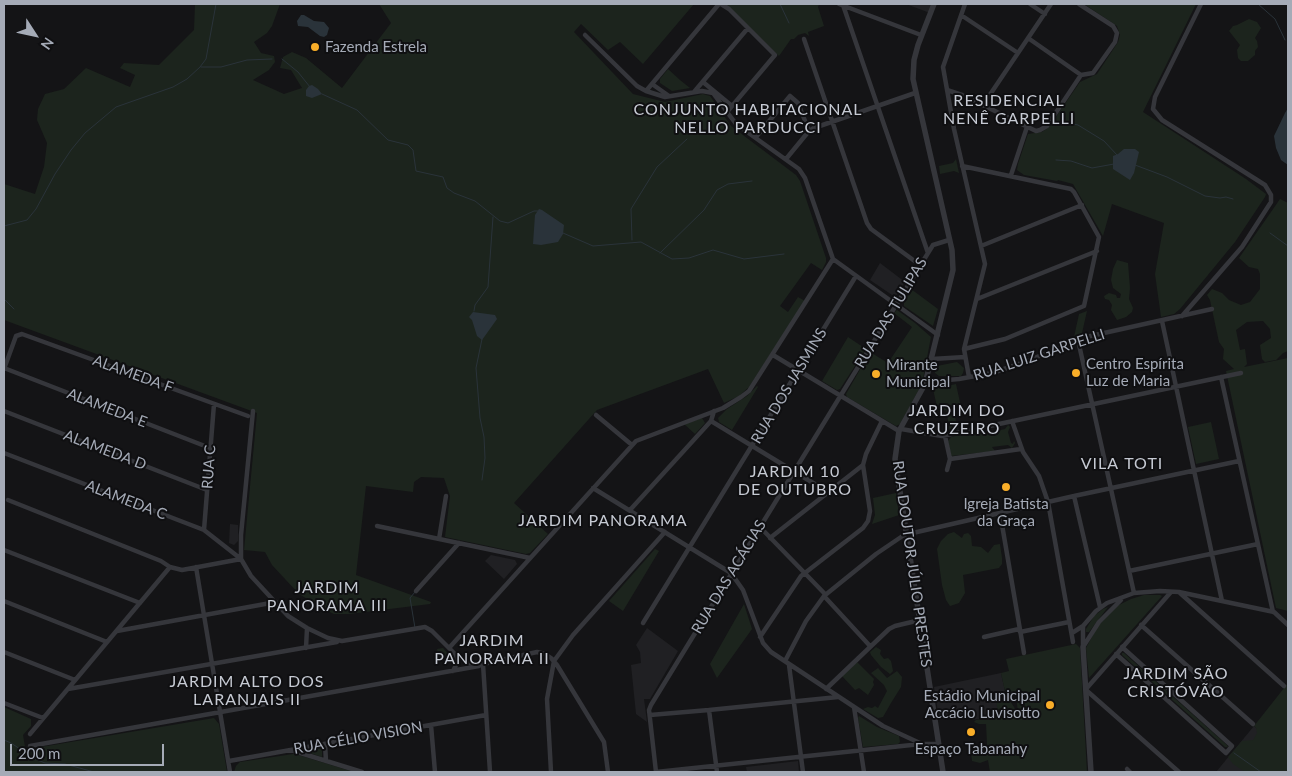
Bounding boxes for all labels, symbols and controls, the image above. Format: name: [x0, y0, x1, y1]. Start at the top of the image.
north arrow: [10, 10, 60, 60]
text: N: [38, 35, 58, 53]
place label: Fazenda Estrela: [325, 38, 427, 56]
marker: Fazenda Estrela: [309, 41, 321, 53]
district label: RESIDENCIAL NENÊ GARPELLI: [941, 91, 1077, 129]
district label: CONJUNTO HABITACIONAL NELLO PARDUCCI: [631, 100, 865, 138]
street label: RUA DAS TULIPAS: [851, 254, 931, 372]
street label: RUA DOS JASMINS: [747, 325, 831, 447]
street label: RUA LUIZ GARPELLI: [971, 325, 1107, 385]
street label: ALAMEDA F: [90, 351, 176, 397]
place label: Centro Espírita Luz de Maria: [1086, 355, 1184, 390]
place label: Mirante Municipal: [886, 356, 950, 391]
marker: Centro Espírita Luz de Maria: [1070, 367, 1082, 379]
marker: Mirante Municipal: [870, 368, 882, 380]
street label: ALAMEDA E: [64, 384, 150, 432]
district label: JARDIM DO CRUZEIRO: [907, 401, 1007, 439]
street label: ALAMEDA D: [61, 426, 149, 474]
street label: RUA C: [198, 444, 220, 490]
district label: VILA TOTI: [1080, 454, 1164, 474]
street label: RUA DOUTOR JÚLIO PRESTES: [889, 460, 935, 668]
district label: JARDIM 10 DE OUTUBRO: [737, 462, 853, 500]
street label: ALAMEDA C: [83, 476, 169, 524]
marker: Igreja Batista da Graça: [1000, 481, 1012, 493]
place label: Igreja Batista da Graça: [963, 495, 1049, 530]
district label: JARDIM PANORAMA: [516, 511, 690, 531]
street label: RUA DAS ACÁCIAS: [688, 517, 770, 637]
district label: JARDIM PANORAMA III: [265, 578, 389, 616]
district label: JARDIM PANORAMA II: [433, 631, 551, 669]
district label: JARDIM SÃO CRISTÓVÃO: [1122, 664, 1230, 702]
district label: JARDIM ALTO DOS LARANJAIS II: [168, 672, 326, 710]
place label: Estádio Municipal Accácio Luvisotto: [923, 687, 1040, 722]
marker: Estádio Municipal Accácio Luvisotto: [1044, 699, 1056, 711]
street label: RUA CÉLIO VISION: [292, 718, 424, 758]
marker: Espaço Tabanahy: [965, 726, 977, 738]
scale bar: [12, 734, 166, 766]
place label: Espaço Tabanahy: [915, 740, 1027, 758]
text: 200 m: [18, 744, 60, 762]

